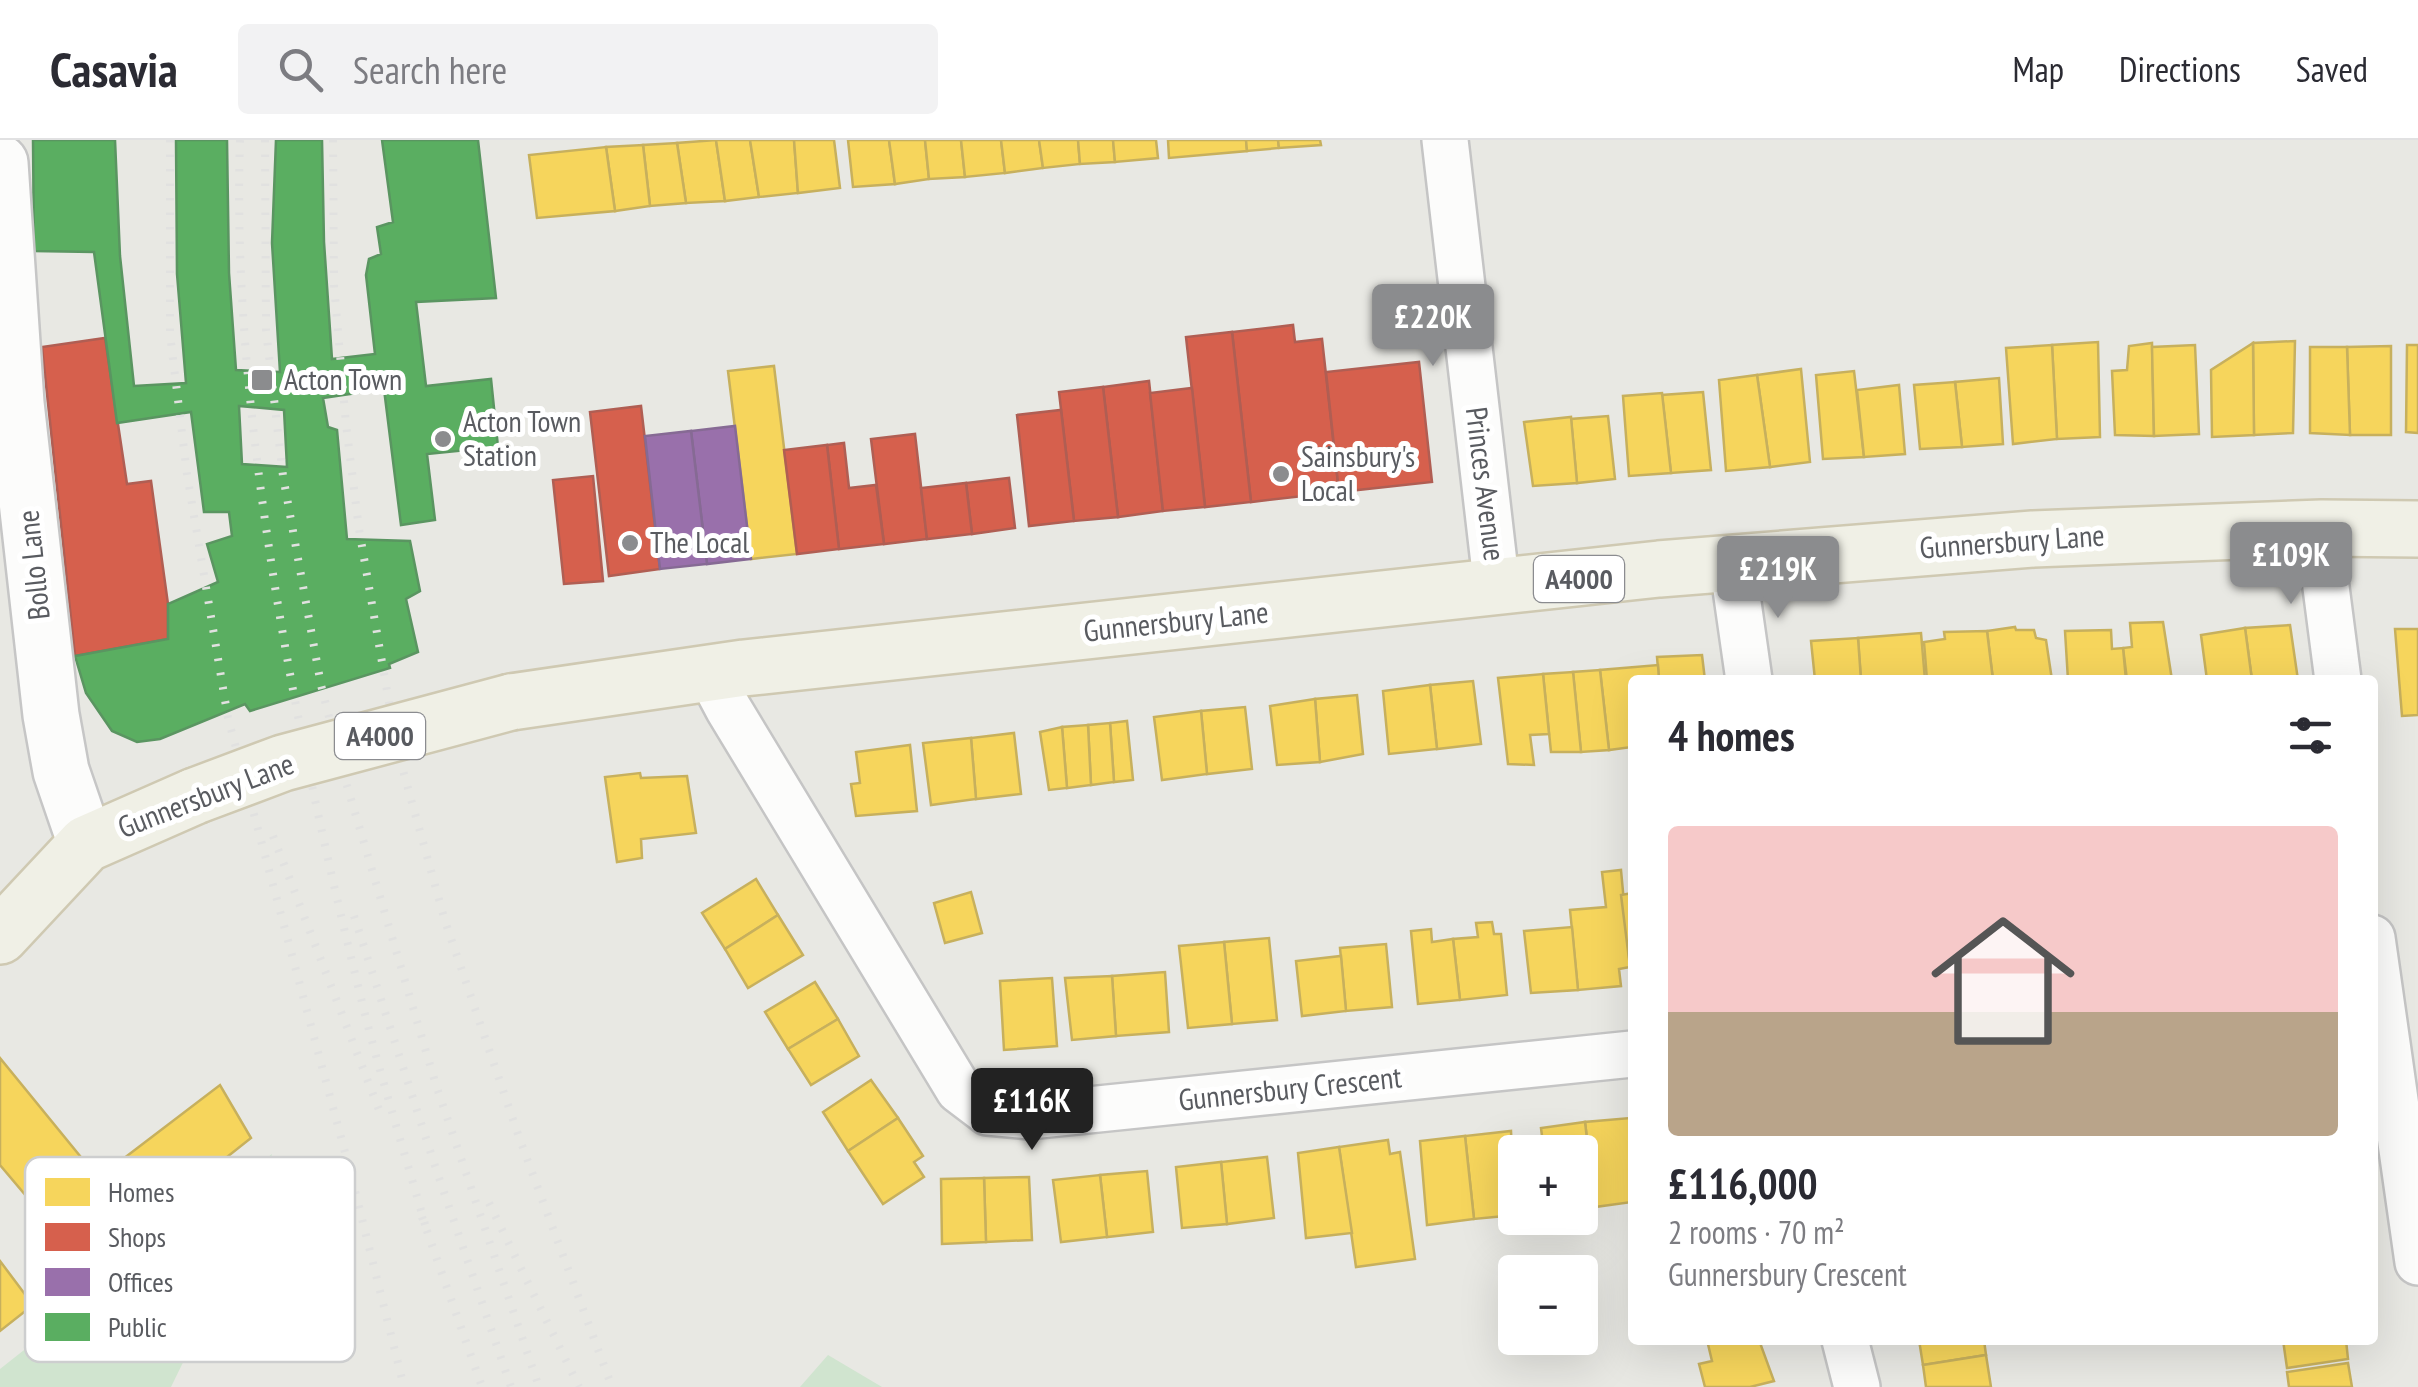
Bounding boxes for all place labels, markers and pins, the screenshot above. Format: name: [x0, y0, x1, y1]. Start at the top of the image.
pin: £220K: [1363, 284, 1503, 369]
place label: Acton Town: [284, 359, 402, 398]
marker: Acton Town: [249, 367, 275, 393]
place label: Acton Town Station: [463, 401, 581, 474]
marker: Acton Town Station: [432, 428, 454, 450]
place label: Sainsbury's Local: [1301, 436, 1415, 509]
marker: Sainsbury's Local: [1270, 463, 1292, 485]
place label: The Local: [650, 522, 749, 561]
pin: £109K: [2221, 522, 2361, 607]
marker: The Local: [619, 532, 641, 554]
pin: £219K: [1708, 536, 1848, 621]
pin: £116K: [962, 1068, 1102, 1153]

